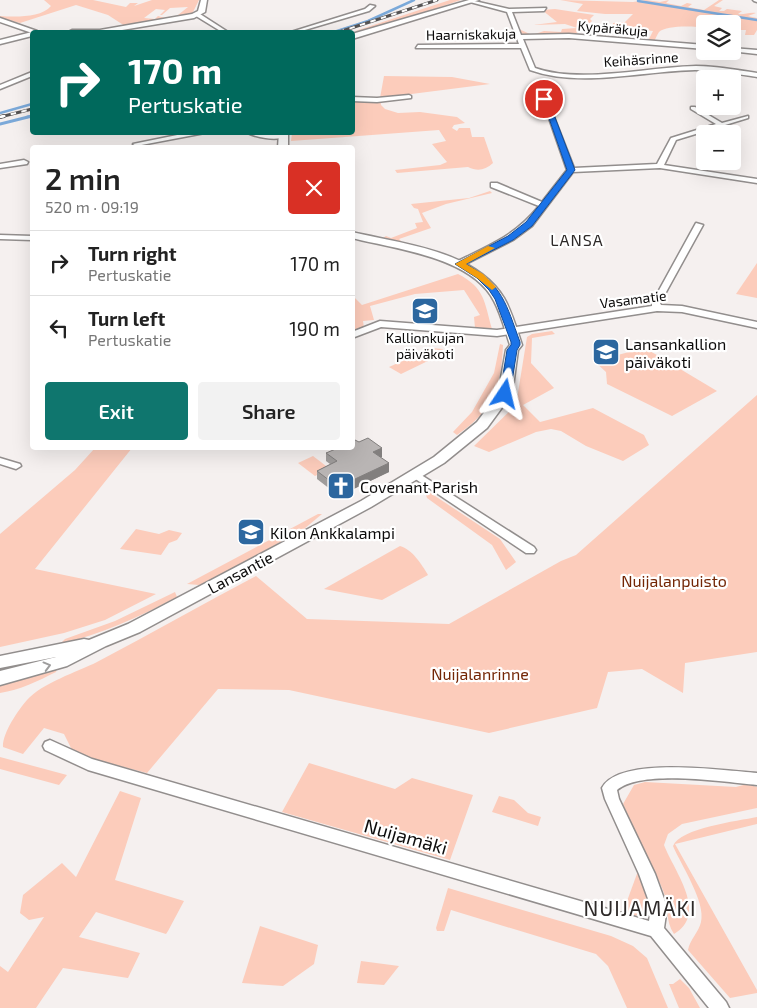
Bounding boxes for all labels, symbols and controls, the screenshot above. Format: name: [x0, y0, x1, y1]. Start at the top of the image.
map controls: [696, 15, 741, 170]
button: layers: [696, 15, 741, 60]
street label: Kypäräkuja: [577, 16, 649, 40]
street label: Haarniskakuja: [426, 25, 516, 43]
street label: Keihäsrinne: [603, 48, 679, 70]
text: 170 m: [128, 49, 222, 91]
icon: right: [45, 50, 110, 115]
button: +: [696, 70, 741, 115]
pin: [523, 78, 565, 120]
icon: arrive: [530, 85, 558, 113]
text: Pertuskatie: [128, 91, 243, 117]
button: −: [696, 125, 741, 170]
text: 2 min: [45, 160, 121, 196]
button: close: [288, 162, 340, 214]
text: 520 m · 09:19: [45, 197, 139, 216]
district label: LANSA: [550, 230, 604, 249]
text: Turn right: [88, 242, 176, 265]
icon: right: [45, 249, 73, 277]
text: 170 m: [290, 252, 340, 275]
text: Pertuskatie: [88, 265, 171, 284]
street label: Vasamatie: [599, 286, 667, 312]
school or university icon: Kallionkujan päiväkoti: [410, 296, 440, 326]
text: Turn left: [88, 307, 165, 330]
icon: left: [45, 314, 73, 342]
text: 190 m: [289, 317, 340, 340]
place label: Kallionkujan päiväkoti: [386, 329, 464, 362]
text: Pertuskatie: [88, 330, 171, 349]
place label: Lansankallion päiväkoti: [625, 334, 726, 371]
school or university icon: Lansankallion päiväkoti: [591, 337, 621, 367]
position arrow: [478, 367, 530, 419]
button: Exit: [45, 382, 188, 440]
button: Share: [198, 382, 340, 440]
church icon: Covenant Parish: [326, 471, 356, 501]
place label: Covenant Parish: [360, 477, 478, 496]
school or university icon: Kilon Ankkalampi: [236, 517, 266, 547]
place label: Kilon Ankkalampi: [270, 523, 395, 542]
street label: Lansantie: [204, 547, 276, 597]
park label: Nuijalanpuisto: [621, 571, 727, 591]
one-way arrow: [43, 661, 52, 672]
park label: Nuijalanrinne: [431, 664, 529, 684]
street label: Nuijamäki: [362, 813, 450, 859]
district label: NUIJAMÄKI: [584, 895, 696, 920]

